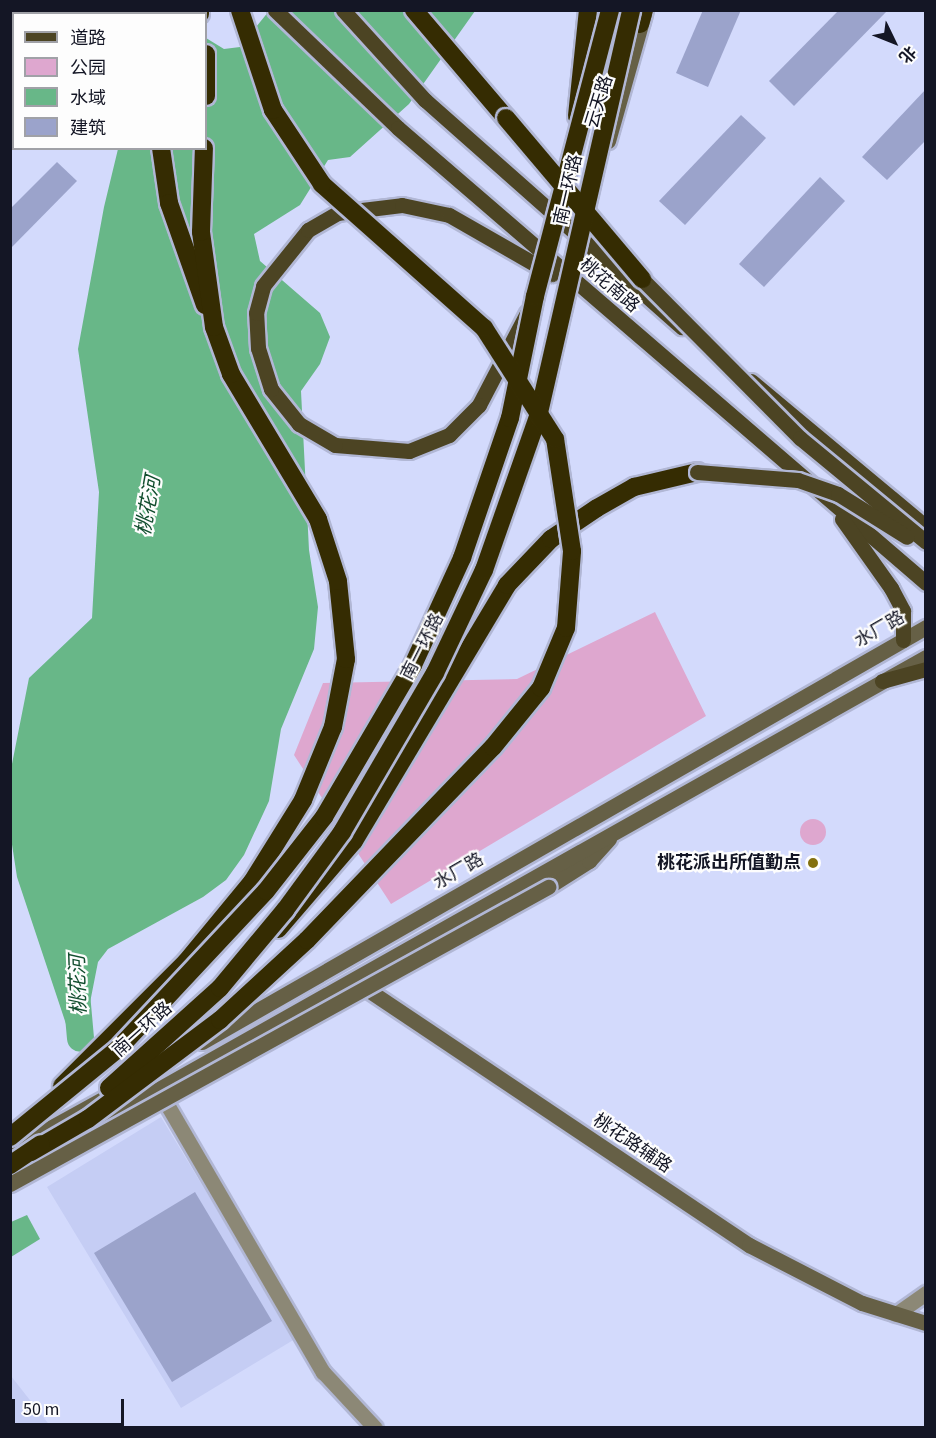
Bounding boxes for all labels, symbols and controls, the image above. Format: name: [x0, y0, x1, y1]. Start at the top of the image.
legend: [12, 12, 207, 150]
north arrow: [864, 12, 924, 72]
text: 道路: [70, 26, 106, 51]
text: 北: [894, 41, 921, 68]
text: 公园: [70, 56, 106, 81]
street label: 云天路: [582, 73, 618, 131]
text: 水域: [70, 86, 106, 111]
text: 建筑: [70, 116, 106, 141]
street label: 南一环路: [550, 152, 588, 228]
street label: 桃花南路: [575, 254, 643, 318]
water label: 桃花河: [132, 474, 166, 538]
street label: 水厂路: [851, 607, 909, 653]
street label: 南一环路: [397, 610, 449, 684]
street label: 水厂路: [430, 849, 488, 895]
place label: 桃花派出所值勤点: [657, 852, 801, 874]
marker: 桃花派出所值勤点: [806, 856, 820, 870]
water label: 桃花河: [66, 955, 92, 1015]
street label: 南一环路: [109, 998, 177, 1062]
street label: 桃花路辅路: [589, 1110, 675, 1178]
scale bar: [15, 1387, 128, 1425]
text: 50 m: [23, 1397, 59, 1422]

